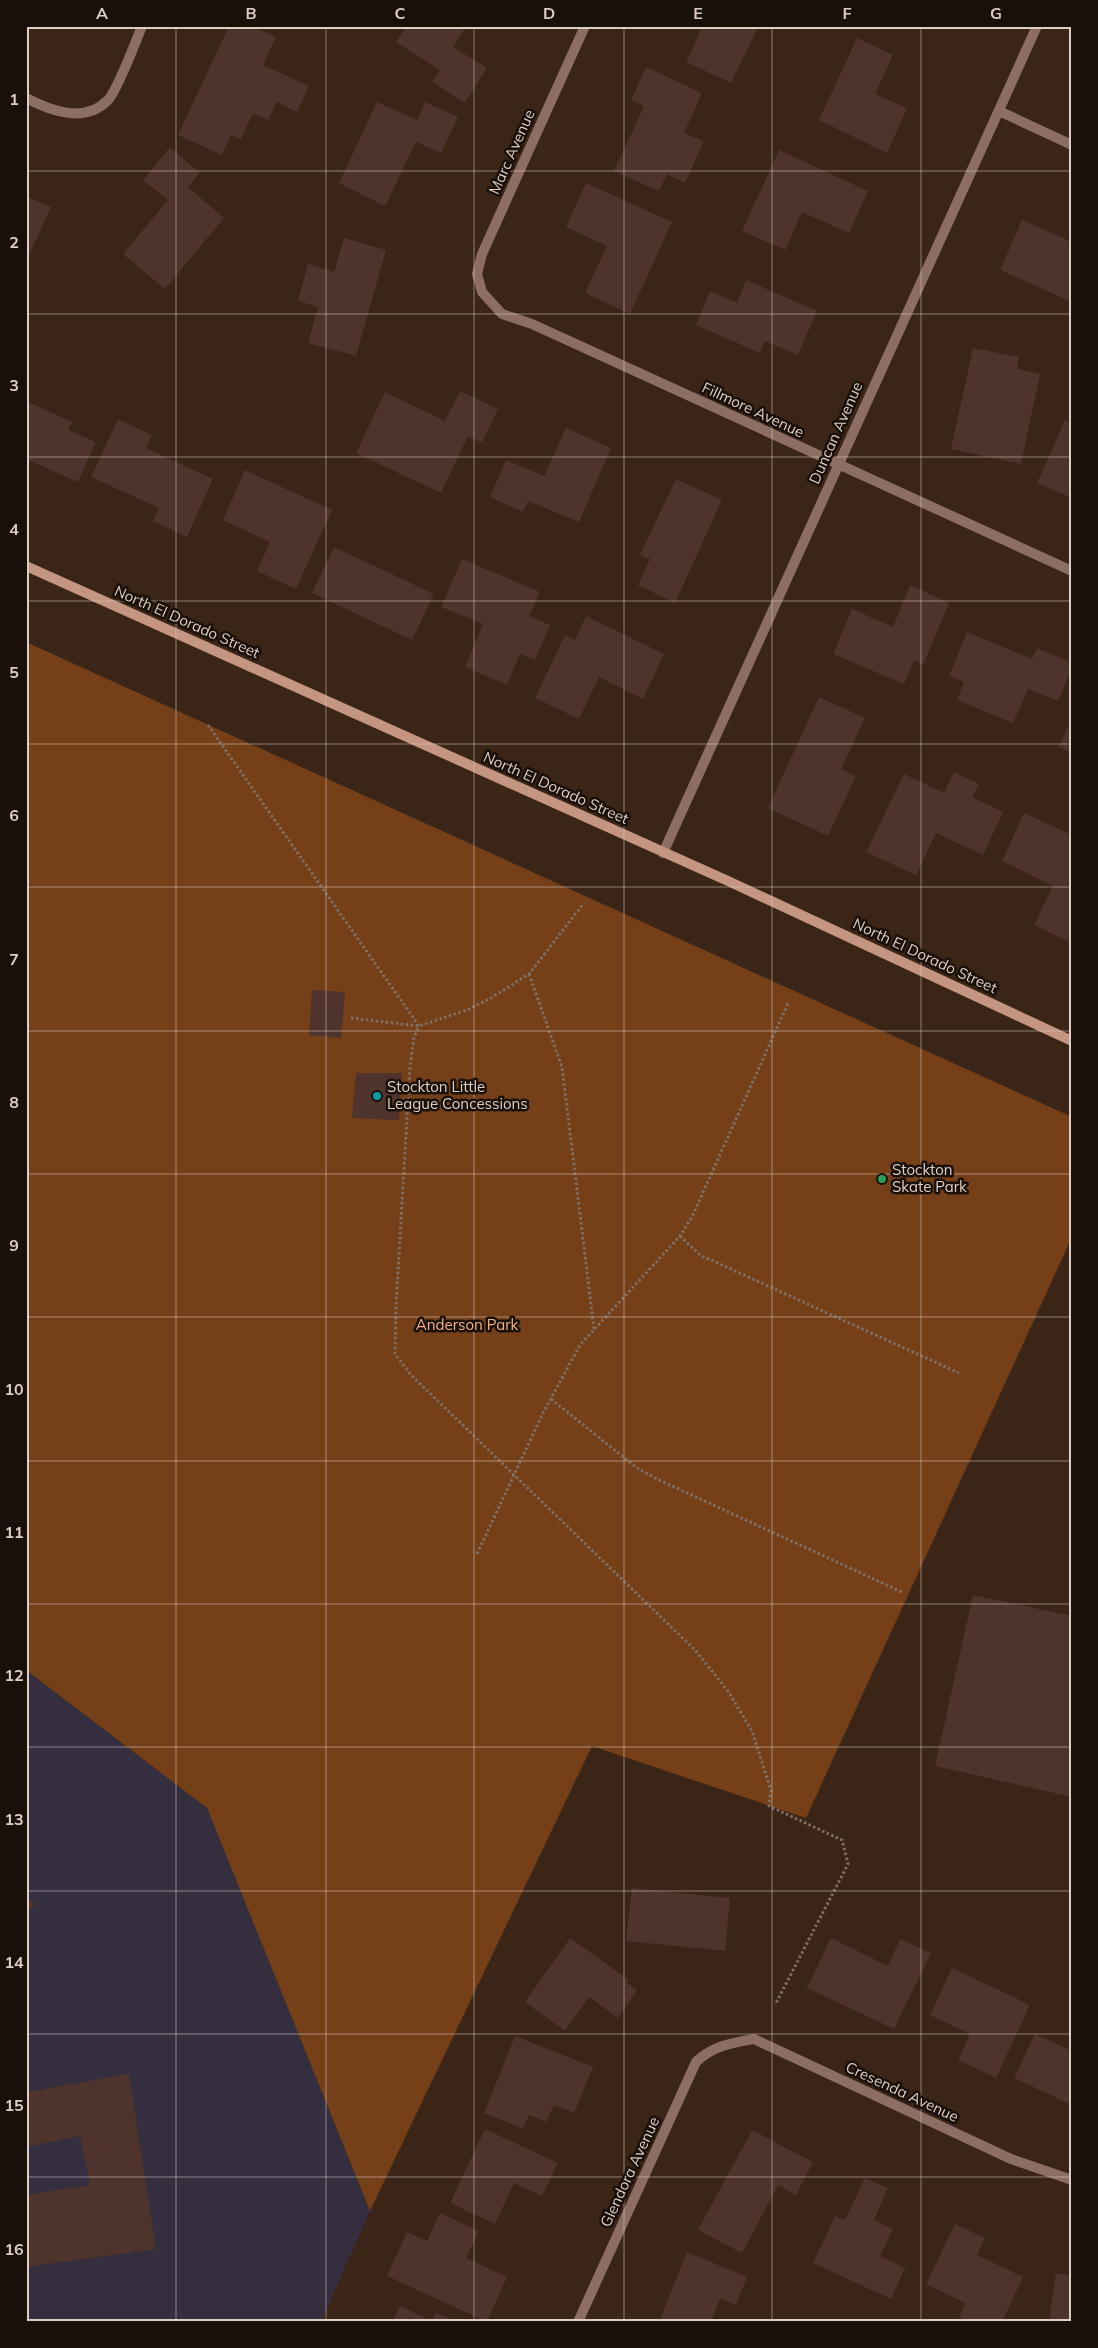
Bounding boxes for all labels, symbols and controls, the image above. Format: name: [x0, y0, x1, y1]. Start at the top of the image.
text: A: [96, 3, 108, 23]
text: B: [245, 3, 257, 23]
text: C: [395, 3, 406, 23]
text: D: [543, 3, 555, 23]
text: E: [693, 3, 703, 23]
text: F: [842, 3, 852, 23]
text: G: [990, 3, 1002, 23]
text: 1: [9, 89, 19, 109]
street label: Marc Avenue: [484, 106, 539, 197]
text: 2: [9, 232, 19, 252]
text: 3: [9, 375, 19, 395]
street label: Fillmore Avenue: [699, 378, 807, 442]
street label: Duncan Avenue: [805, 379, 867, 487]
text: 4: [9, 519, 19, 539]
street label: North El Dorado Street: [112, 581, 263, 662]
text: 5: [9, 662, 19, 682]
street label: North El Dorado Street: [481, 747, 632, 828]
text: 6: [9, 805, 19, 825]
street label: North El Dorado Street: [850, 914, 1000, 997]
text: 7: [9, 949, 19, 969]
place label: Stockton Little League Concessions: [387, 1077, 528, 1113]
marker: Stockton Little League Concessions: [371, 1090, 383, 1102]
text: 8: [9, 1092, 19, 1112]
place label: Stockton Skate Park: [892, 1160, 967, 1196]
marker: Stockton Skate Park: [876, 1173, 888, 1185]
text: 9: [9, 1235, 19, 1255]
park label: Anderson Park: [416, 1315, 519, 1334]
text: 10: [4, 1379, 24, 1399]
text: 11: [4, 1522, 24, 1542]
text: 12: [4, 1665, 24, 1685]
text: 13: [4, 1809, 24, 1829]
text: 14: [4, 1952, 24, 1972]
street label: Cresenda Avenue: [843, 2057, 962, 2126]
text: 15: [4, 2095, 24, 2115]
street label: Glendora Avenue: [596, 2114, 663, 2230]
text: 16: [4, 2239, 24, 2259]

